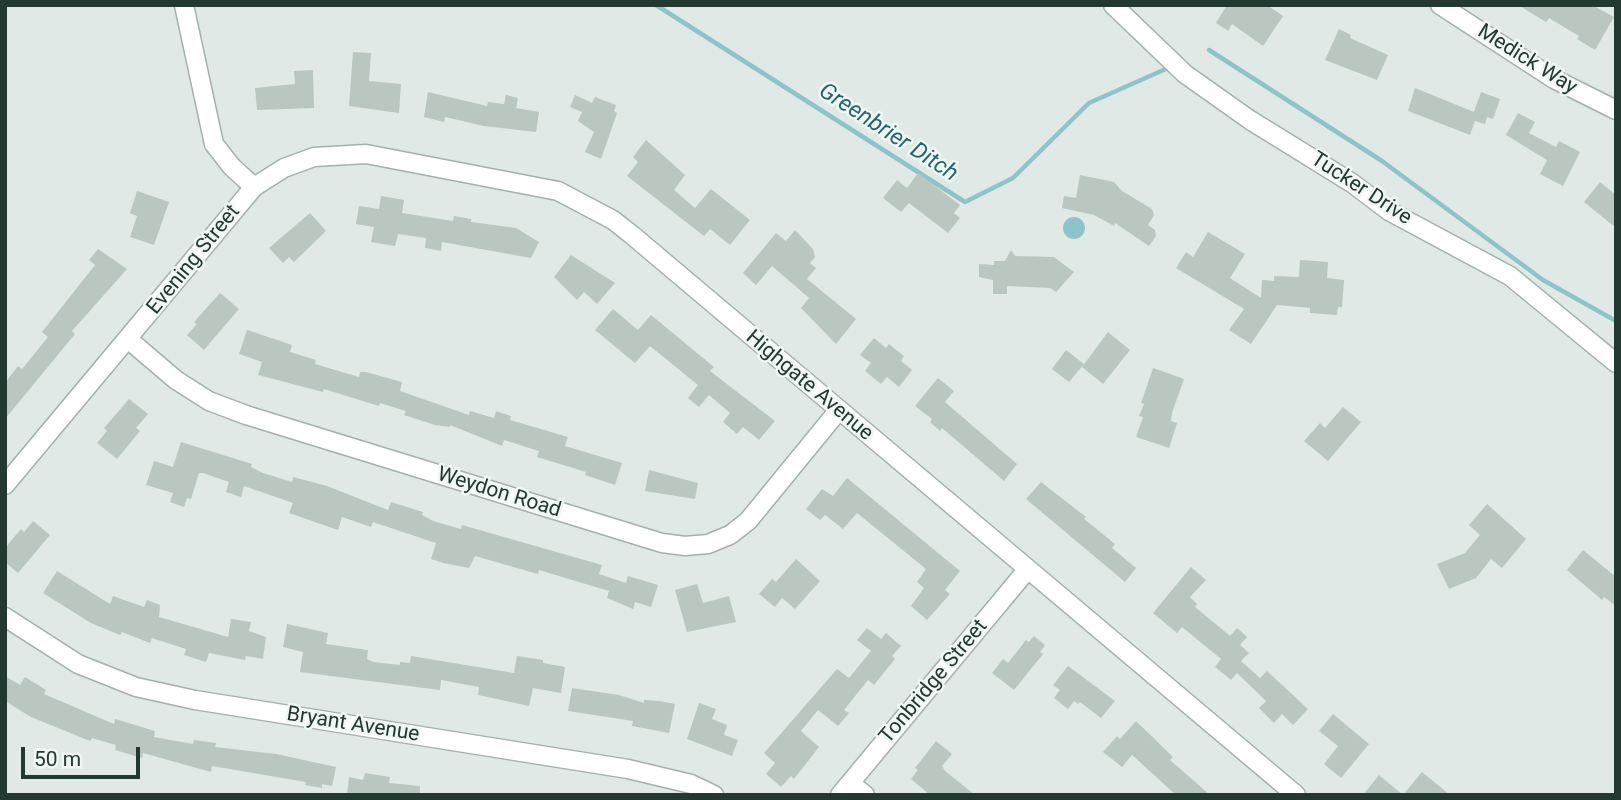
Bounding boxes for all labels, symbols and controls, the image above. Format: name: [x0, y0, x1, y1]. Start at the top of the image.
street label: Medick Way: [1473, 19, 1581, 101]
water label: Greenbrier Ditch: [813, 78, 963, 188]
street label: Tucker Drive: [1306, 147, 1416, 231]
street label: Evening Street: [142, 200, 246, 320]
street label: Highgate Avenue: [740, 325, 878, 447]
street label: Weydon Road: [434, 462, 564, 524]
street label: Tonbridge Street: [875, 615, 993, 749]
street label: Bryant Avenue: [285, 702, 421, 748]
scale bar: [24, 734, 144, 778]
text: 50 m: [34, 747, 81, 771]

